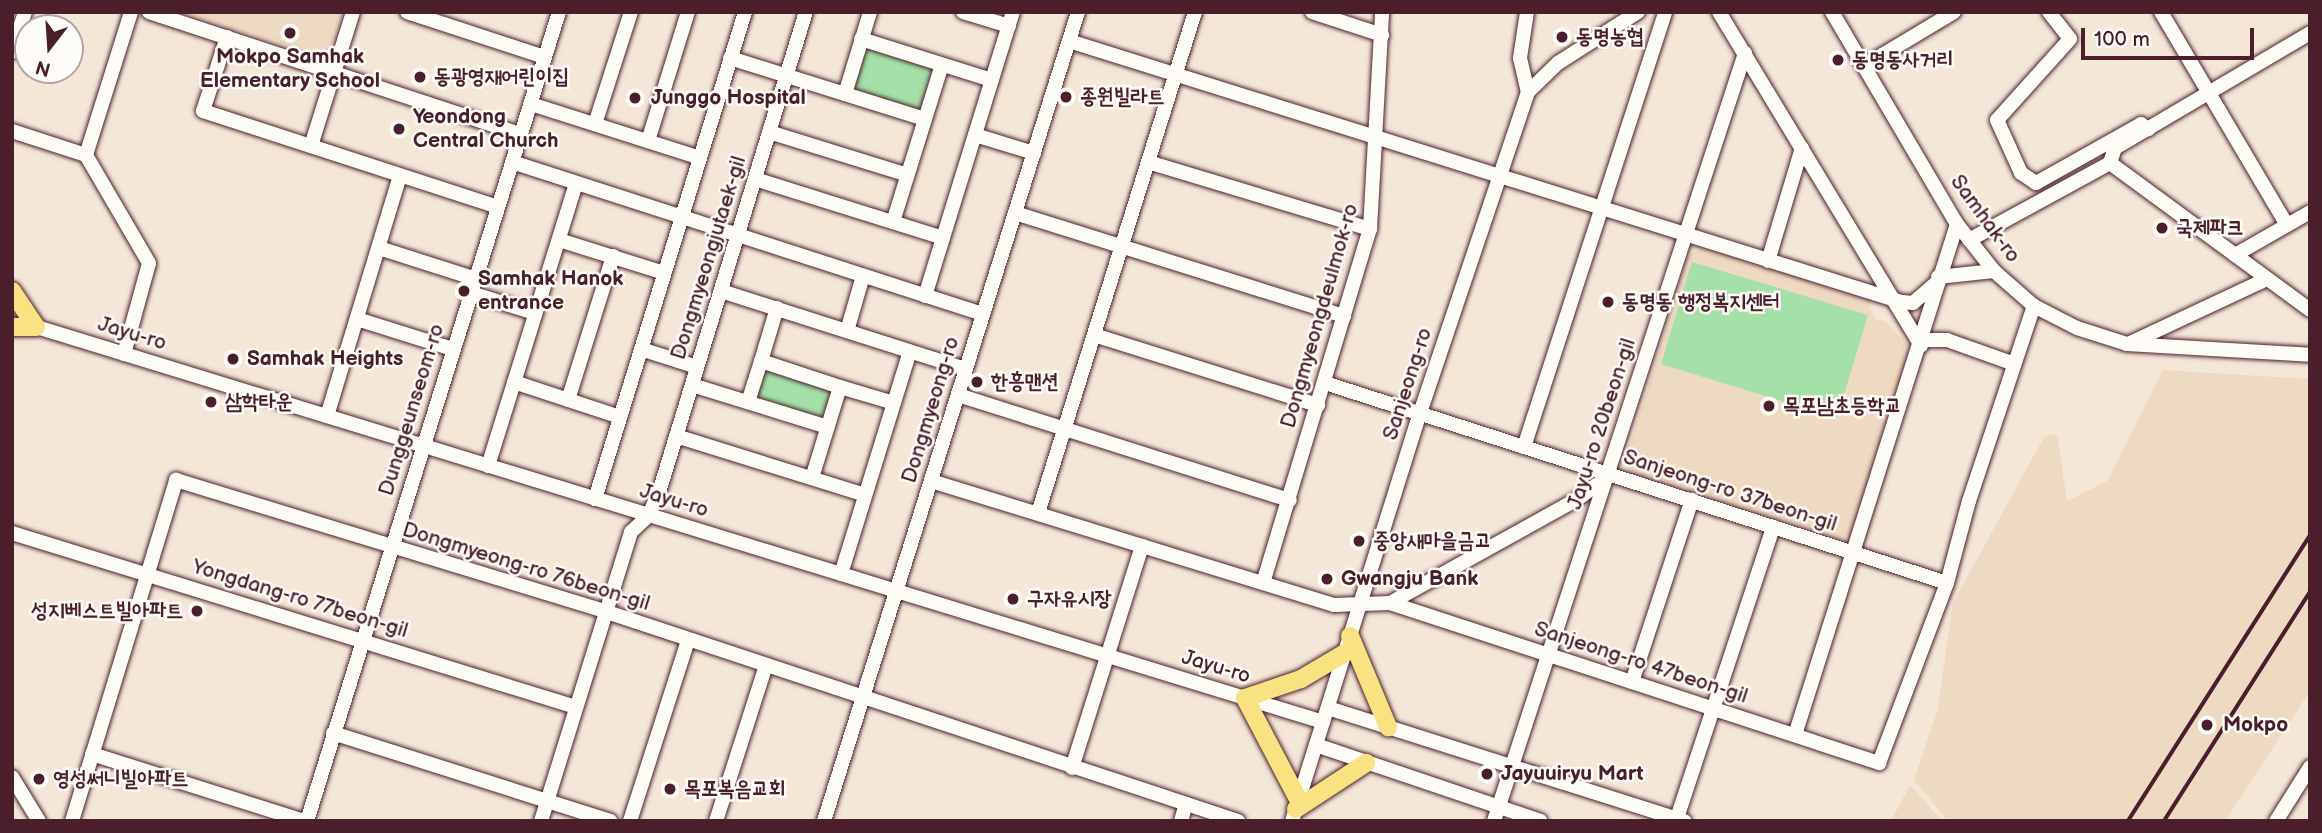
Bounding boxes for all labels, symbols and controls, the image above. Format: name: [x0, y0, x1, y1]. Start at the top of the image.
north arrow: [14, 14, 84, 84]
scale bar: [2084, 14, 2257, 58]
place label: 동명농협: [1576, 24, 1644, 50]
marker: Mokpo Samhak Elementary School: [282, 25, 298, 41]
text: 100 m: [2094, 27, 2150, 52]
marker: 동명농협: [1554, 29, 1570, 45]
place label: Mokpo Samhak Elementary School: [200, 44, 380, 94]
place label: 동명동사거리: [1852, 47, 1953, 73]
marker: 동명동사거리: [1830, 52, 1846, 68]
text: N: [33, 55, 53, 81]
place label: 동광영재어린이집: [434, 64, 569, 90]
marker: 동광영재어린이집: [412, 69, 428, 85]
place label: 종원빌라트: [1080, 84, 1164, 110]
place label: Junggo Hospital: [651, 85, 806, 111]
marker: Junggo Hospital: [625, 88, 645, 108]
marker: 종원빌라트: [1058, 89, 1074, 105]
place label: Yeondong Central Church: [413, 104, 558, 154]
marker: Yeondong Central Church: [391, 121, 407, 137]
street label: Dongmyeongjutaek-gil: [666, 153, 752, 363]
street label: Samhak-ro: [1945, 170, 2025, 268]
street label: Dongmyeongdeulmok-ro: [1276, 201, 1364, 431]
place label: 국제파크: [2176, 215, 2244, 241]
marker: 국제파크: [2154, 220, 2170, 236]
place label: Samhak Hanok entrance: [478, 266, 623, 316]
marker: Samhak Hanok entrance: [456, 283, 472, 299]
place label: 동명동 행정복지센터: [1622, 289, 1780, 315]
marker: 동명동 행정복지센터: [1600, 294, 1616, 310]
street label: Jayu-ro: [95, 312, 169, 356]
street label: Dunggeunseom-ro: [374, 321, 450, 499]
street label: Sanjeong-ro: [1378, 325, 1438, 443]
street label: Dongmyeong-ro: [897, 334, 965, 486]
street label: Jayu-ro 20beon-gil: [1562, 335, 1642, 513]
place label: Samhak Heights: [247, 346, 403, 372]
marker: Samhak Heights: [225, 351, 241, 367]
place label: 한흥맨션: [991, 369, 1059, 395]
marker: 한흥맨션: [969, 374, 985, 390]
place label: 삼학타운: [225, 389, 293, 415]
place label: 목포남초등학교: [1783, 393, 1901, 419]
marker: 삼학타운: [203, 394, 219, 410]
marker: 목포남초등학교: [1761, 398, 1777, 414]
street label: Sanjeong-ro 37beon-gil: [1620, 445, 1840, 537]
street label: Jayu-ro: [637, 479, 711, 523]
street label: Dongmyeong-ro 76beon-gil: [399, 517, 653, 617]
place label: 중앙새마을금고: [1373, 528, 1491, 554]
marker: 중앙새마을금고: [1351, 533, 1367, 549]
street label: Yongdang-ro 77beon-gil: [189, 554, 411, 644]
place label: Gwangju Bank: [1341, 566, 1478, 592]
marker: Gwangju Bank: [1319, 571, 1335, 587]
place label: 구자유시장: [1027, 586, 1111, 612]
marker: 구자유시장: [1005, 591, 1021, 607]
place label: 성지베스트빌아파트: [31, 598, 183, 624]
marker: 성지베스트빌아파트: [189, 603, 205, 619]
street label: Sanjeong-ro 47beon-gil: [1531, 617, 1751, 709]
street label: Jayu-ro: [1179, 645, 1253, 689]
place label: Mokpo: [2223, 712, 2288, 738]
marker: Mokpo: [2197, 715, 2217, 735]
place label: Jayuuiryu Mart: [1501, 761, 1644, 787]
place label: 영성써니빌아파트: [53, 766, 188, 792]
marker: Jayuuiryu Mart: [1479, 766, 1495, 782]
marker: 영성써니빌아파트: [31, 771, 47, 787]
place label: 목포복음교회: [684, 776, 785, 802]
marker: 목포복음교회: [662, 781, 678, 797]

